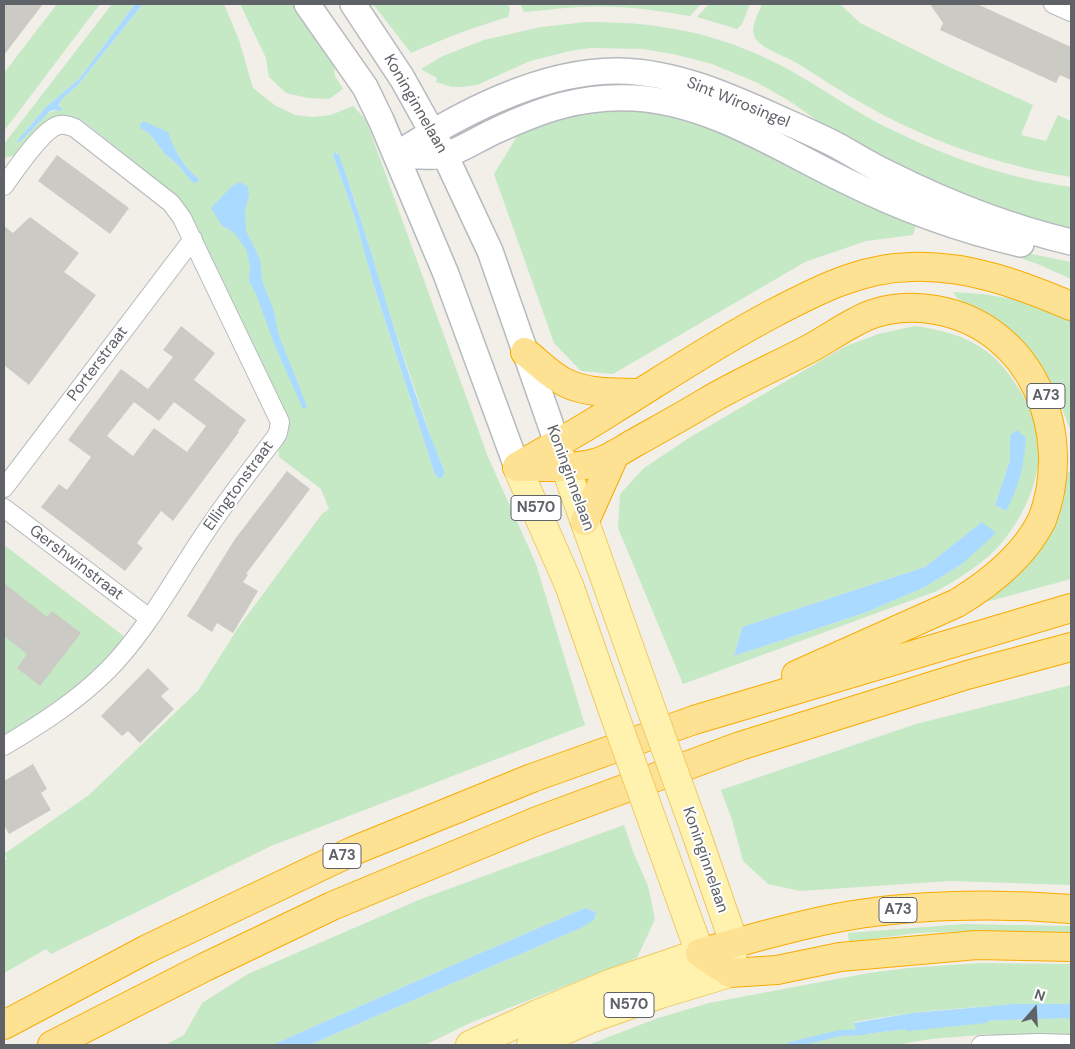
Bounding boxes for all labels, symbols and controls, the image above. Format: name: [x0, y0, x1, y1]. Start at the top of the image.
street label: Koninginnelaan: [379, 51, 451, 157]
street label: Sint Wirosingel: [684, 74, 792, 132]
street label: Porterstraat: [64, 323, 132, 405]
road number: A73: [1027, 384, 1065, 408]
street label: Koninginnelaan: [542, 423, 598, 533]
street label: Ellingtonstraat: [200, 437, 278, 535]
road number: N570: [511, 496, 561, 520]
street label: Gershwinstraat: [25, 521, 127, 605]
street label: Koninginnelaan: [678, 804, 732, 916]
road number: A73: [323, 844, 361, 868]
road number: A73: [879, 898, 917, 922]
north arrow: [1010, 984, 1060, 1034]
text: N: [1032, 985, 1048, 1005]
road number: N570: [604, 992, 654, 1018]

